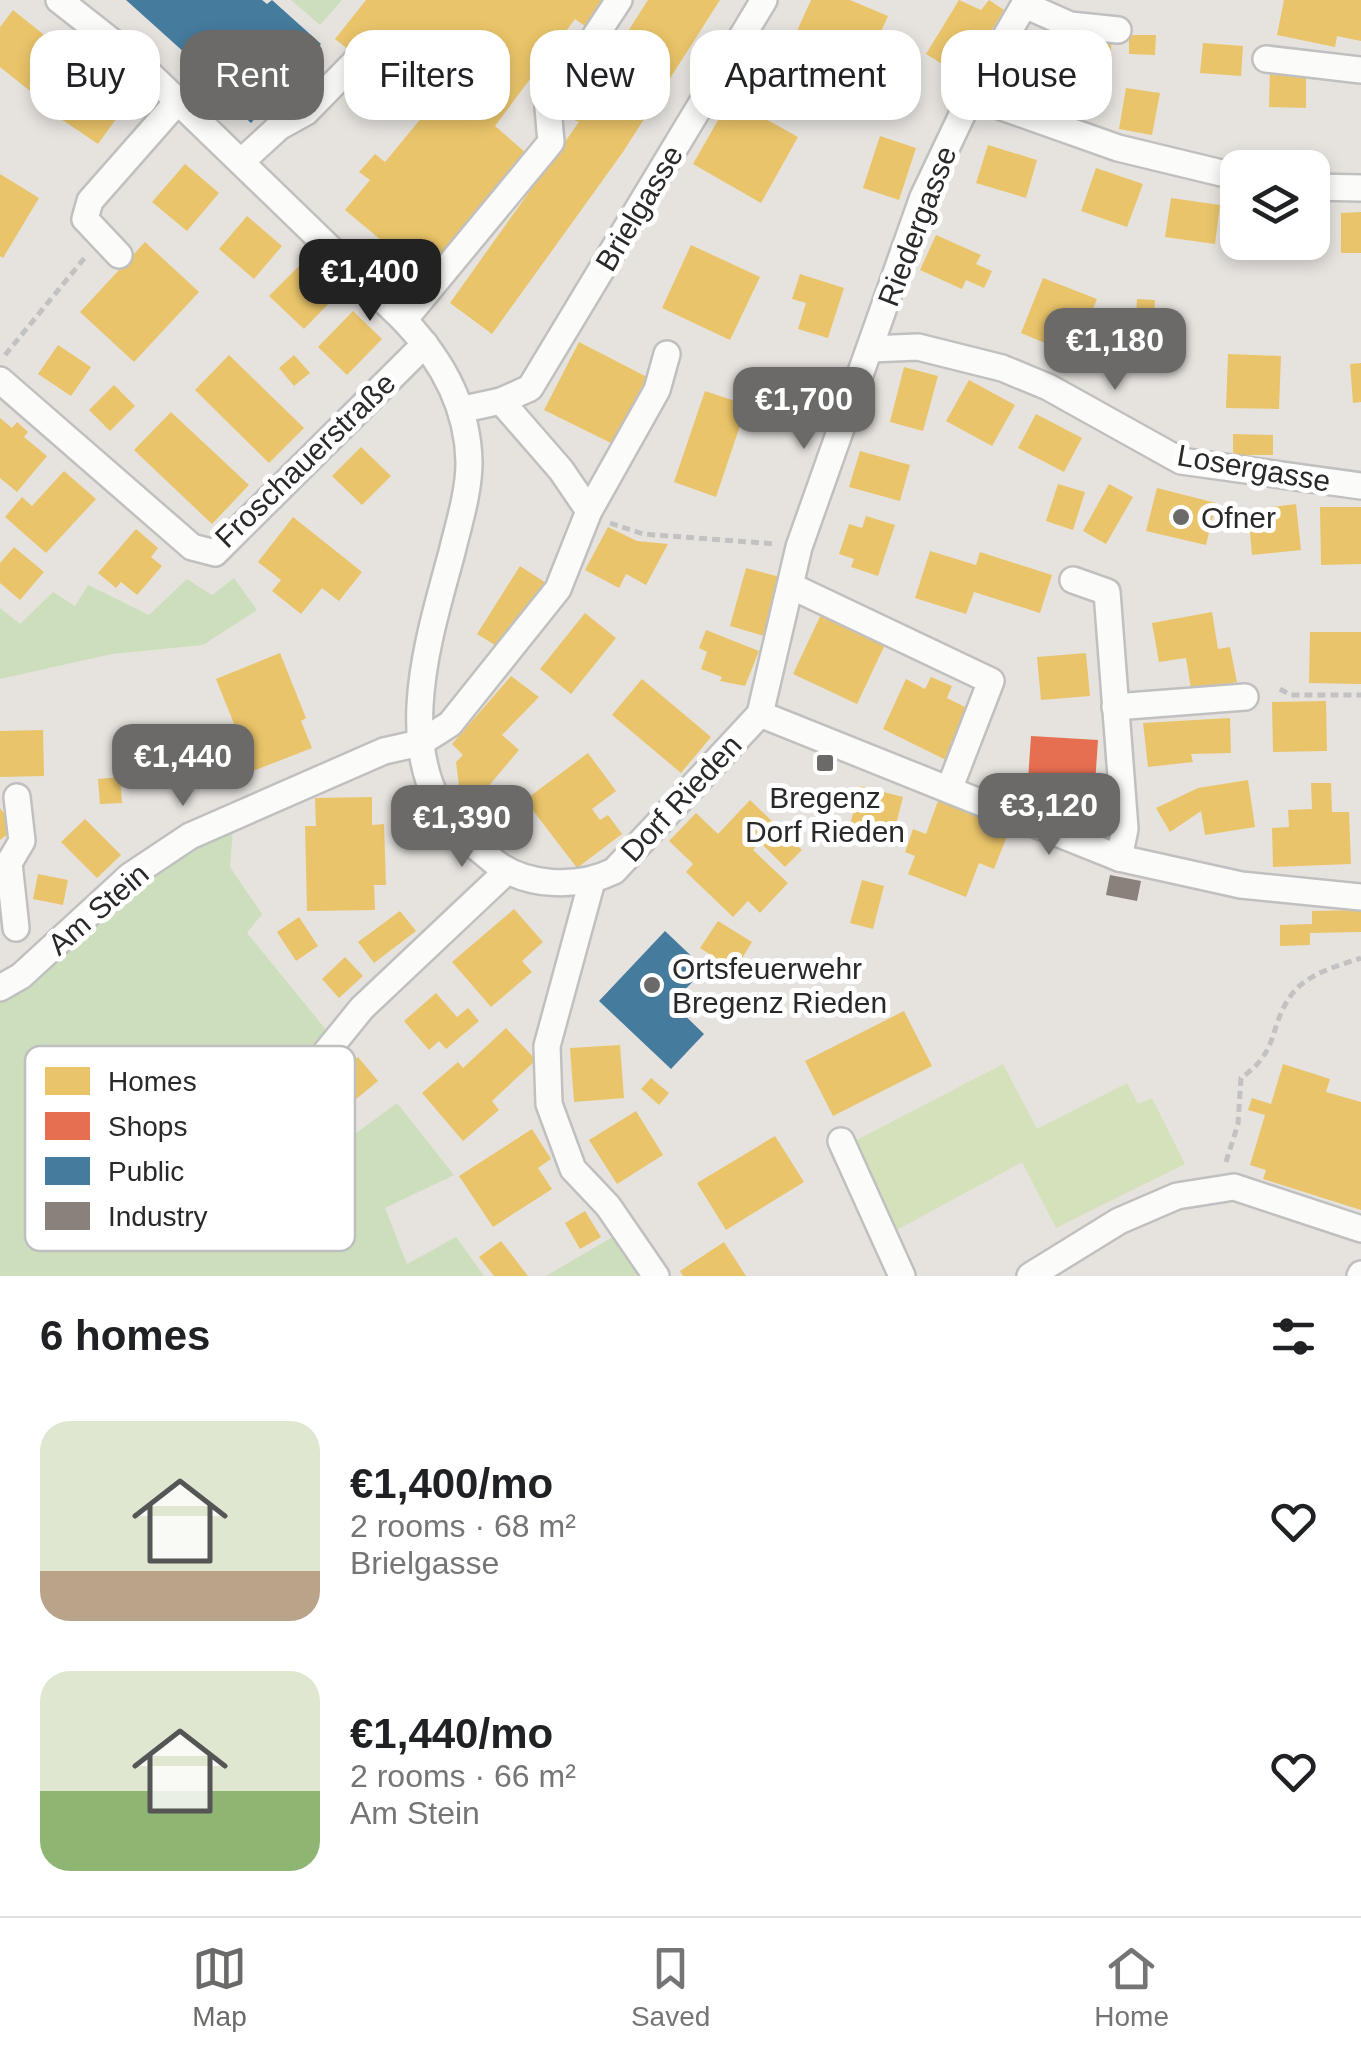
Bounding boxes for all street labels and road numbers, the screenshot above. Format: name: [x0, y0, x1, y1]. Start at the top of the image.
street label: Brielgasse: [589, 139, 689, 277]
street label: Riedergasse: [871, 141, 963, 311]
street label: Froschauerstraße: [208, 366, 402, 554]
street label: Losergasse: [1175, 438, 1333, 498]
street label: Dorf Rieden: [614, 728, 748, 868]
street label: Am Stein: [41, 857, 155, 961]

